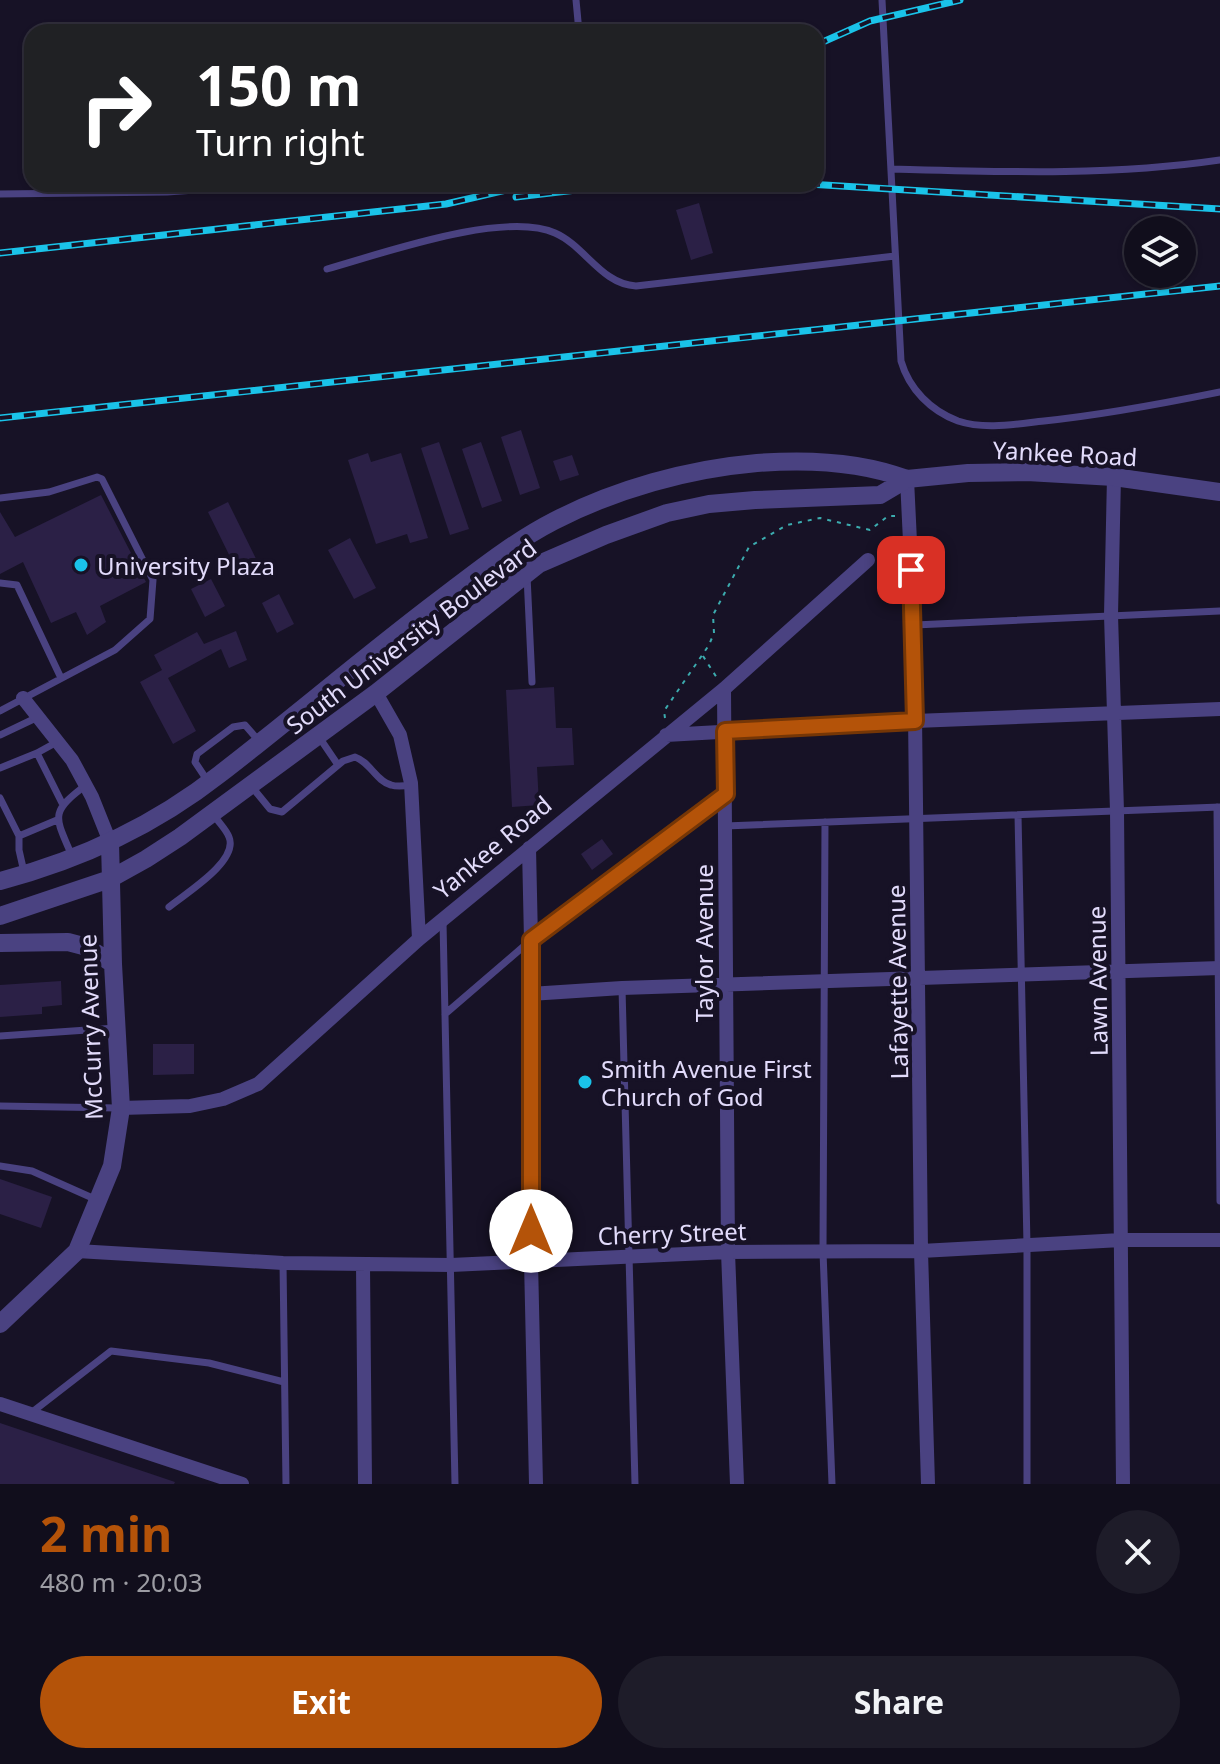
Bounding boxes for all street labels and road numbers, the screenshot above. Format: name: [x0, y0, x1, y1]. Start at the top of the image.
street label: Yankee Road: [992, 433, 1138, 473]
street label: South University Boulevard: [279, 531, 543, 741]
street label: Yankee Road: [426, 788, 558, 906]
street label: Taylor Avenue: [687, 864, 720, 1022]
street label: Lafayette Avenue: [879, 884, 915, 1080]
street label: Lawn Avenue: [1079, 906, 1115, 1056]
street label: McCurry Avenue: [70, 934, 110, 1120]
street label: Cherry Street: [597, 1214, 747, 1252]

